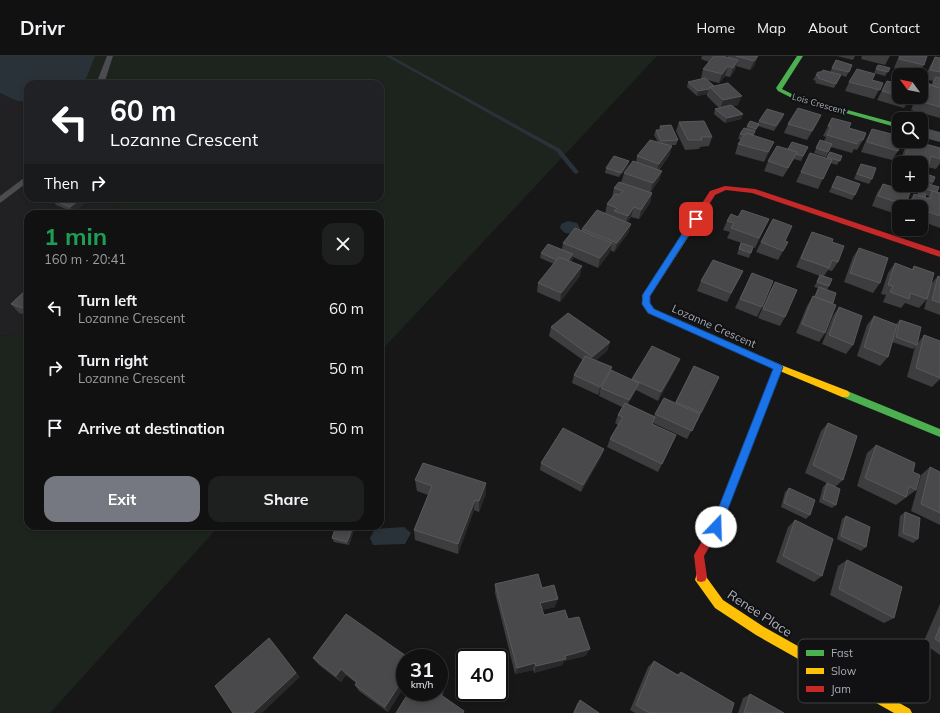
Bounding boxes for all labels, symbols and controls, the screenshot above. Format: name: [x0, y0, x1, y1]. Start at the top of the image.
text: Drivr: [20, 16, 65, 40]
text: Home: [696, 19, 735, 37]
text: Map: [757, 19, 786, 37]
text: About: [808, 19, 848, 37]
text: Contact: [870, 19, 920, 37]
north arrow: [892, 68, 928, 104]
map controls: [892, 68, 928, 236]
street label: Lois Crescent: [791, 91, 847, 116]
text: 60 m: [110, 93, 176, 128]
icon: left: [44, 96, 96, 148]
button: search: [892, 112, 928, 148]
text: Lozanne Crescent: [110, 128, 258, 151]
button: +: [892, 156, 928, 192]
icon: right: [87, 172, 109, 194]
text: Then: [44, 174, 79, 193]
button: −: [892, 200, 928, 236]
pin: [679, 202, 713, 236]
icon: arrive: [685, 208, 707, 230]
text: 1 min: [44, 221, 107, 251]
button: close: [322, 223, 364, 265]
text: 160 m · 20:41: [44, 251, 126, 267]
text: Turn left: [78, 291, 137, 310]
icon: left: [44, 297, 66, 319]
text: 60 m: [329, 299, 364, 318]
street label: Lozanne Crescent: [670, 301, 758, 351]
text: Lozanne Crescent: [78, 310, 185, 326]
text: Turn right: [78, 351, 148, 370]
icon: right: [44, 357, 66, 379]
text: 50 m: [329, 359, 364, 378]
text: Lozanne Crescent: [78, 370, 185, 386]
icon: arrive: [44, 417, 66, 439]
text: Arrive at destination: [78, 419, 225, 438]
text: 50 m: [329, 419, 364, 438]
button: Exit: [44, 476, 200, 522]
button: Share: [208, 476, 364, 522]
position arrow: [695, 506, 737, 548]
street label: Renee Place: [725, 586, 795, 640]
legend: [798, 639, 930, 703]
text: Fast: [831, 646, 853, 660]
speed limit sign: 40: [456, 649, 508, 701]
text: 31: [410, 657, 434, 682]
text: Slow: [831, 664, 857, 678]
text: km/h: [411, 678, 433, 691]
text: Jam: [831, 682, 851, 696]

